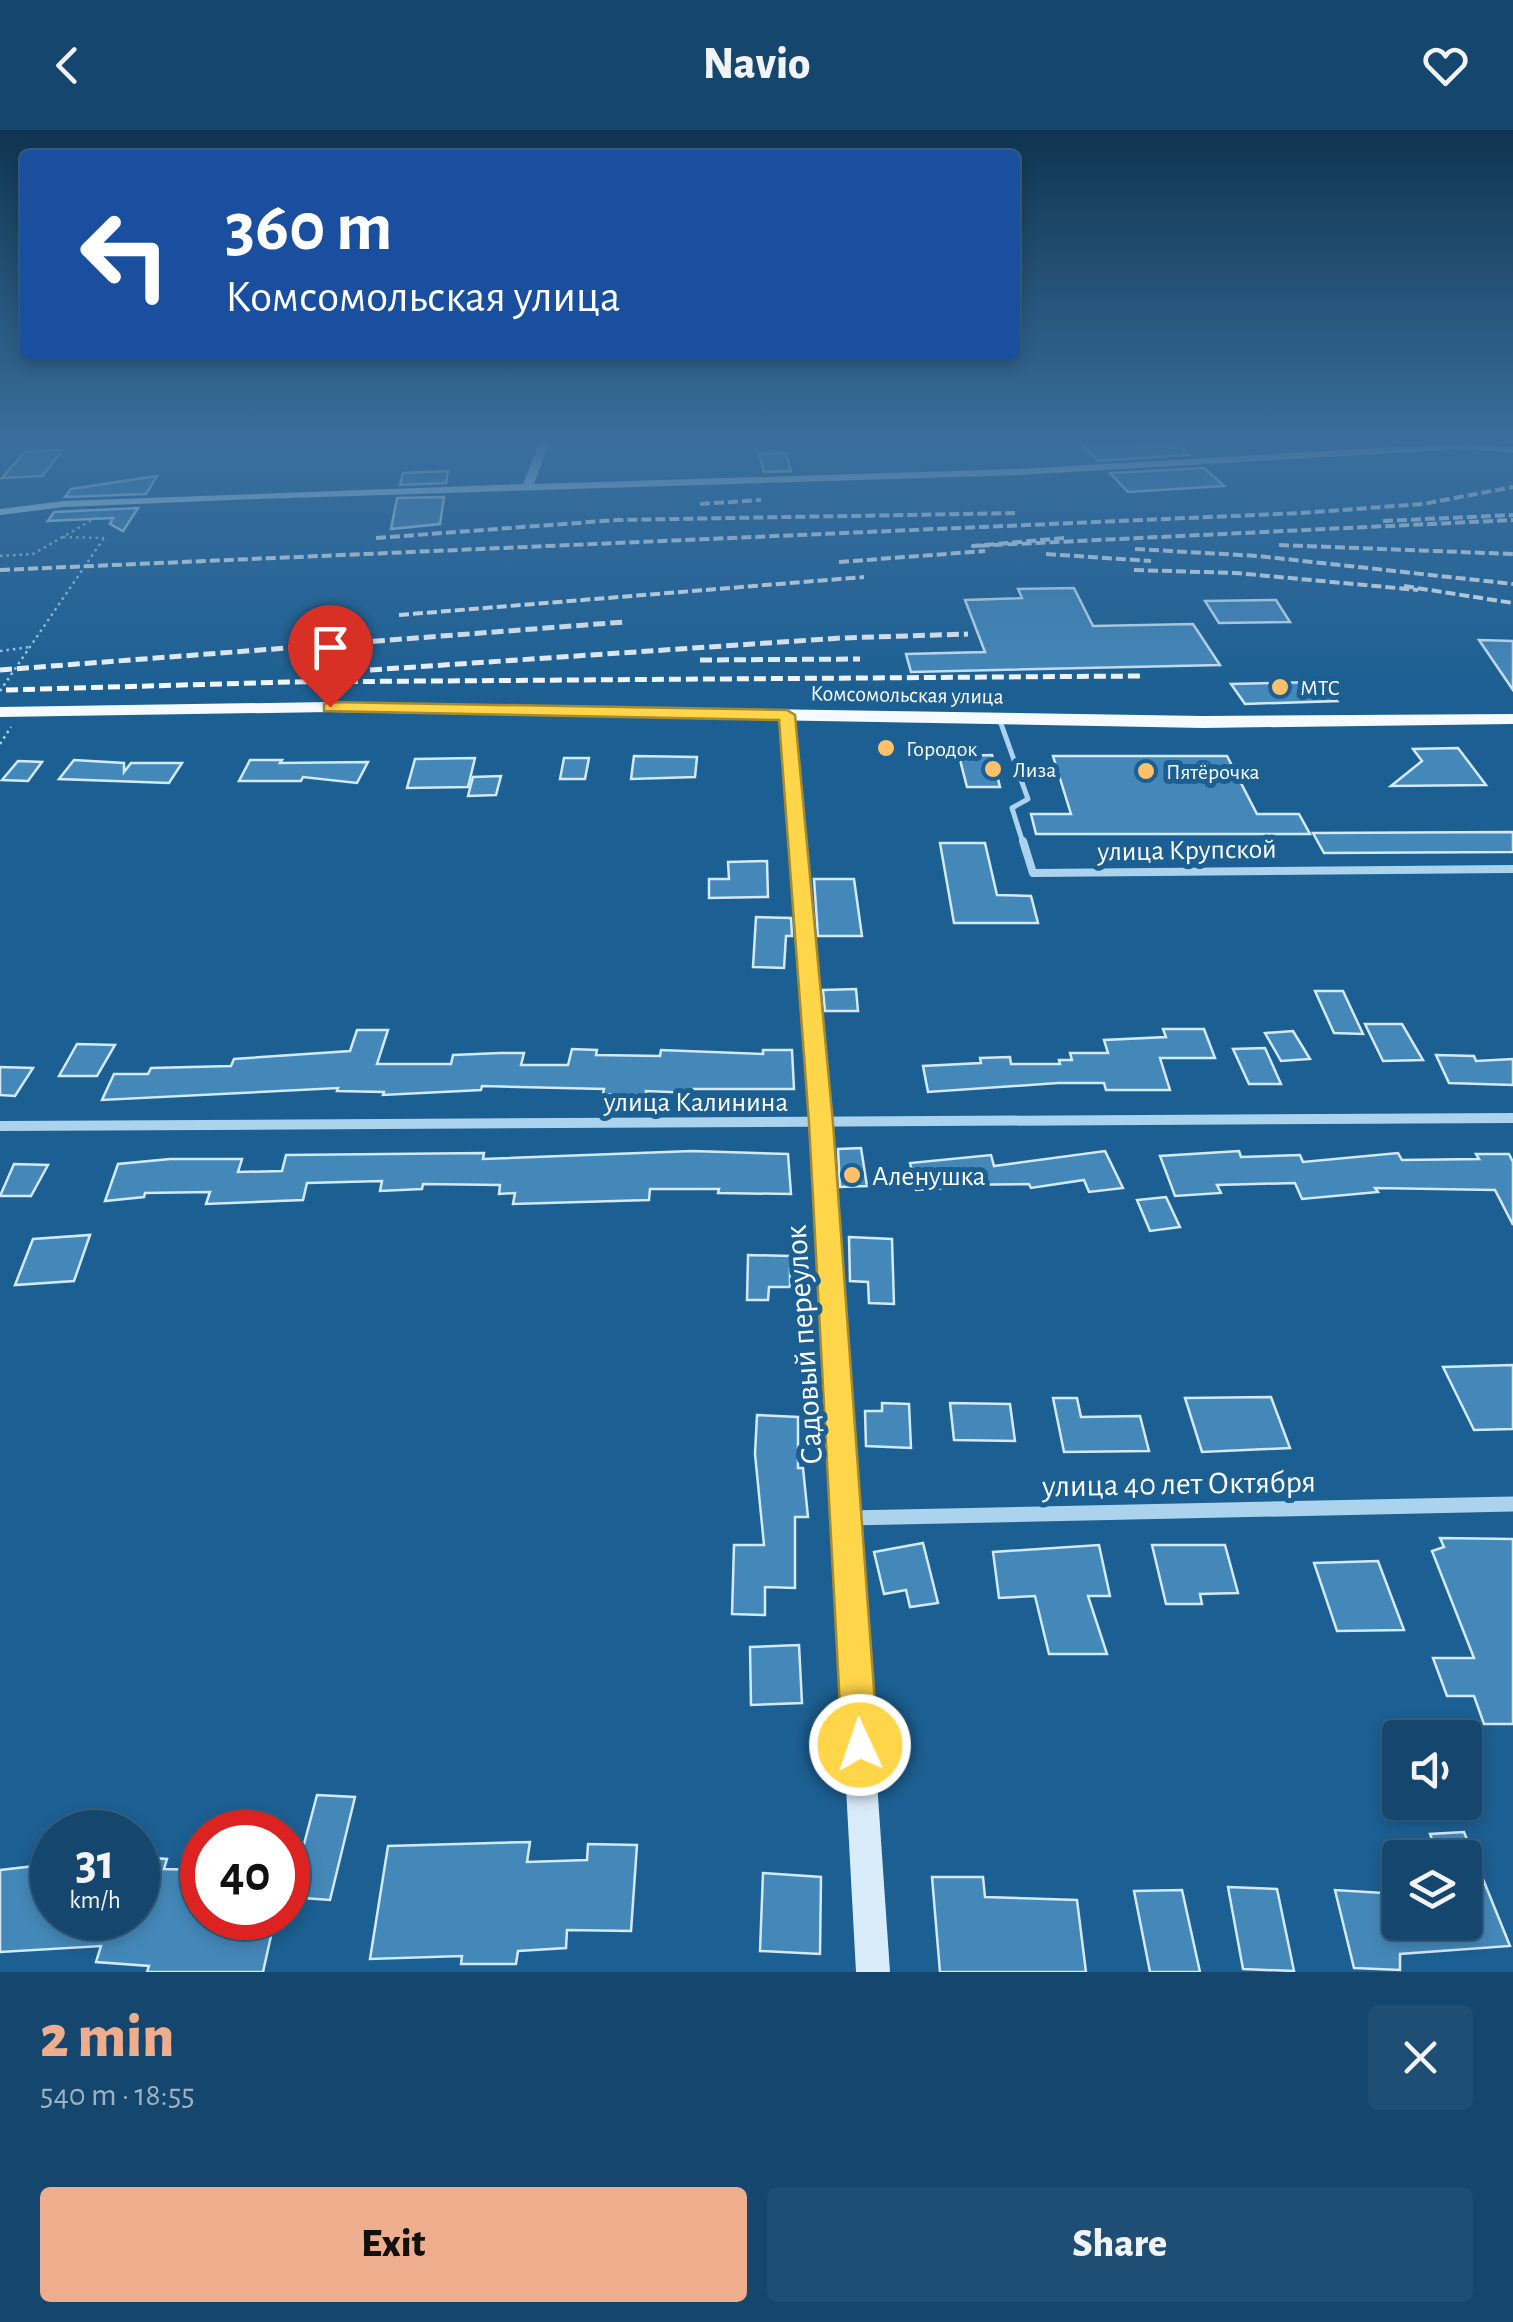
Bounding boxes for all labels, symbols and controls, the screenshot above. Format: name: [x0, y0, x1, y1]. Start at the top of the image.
icon: back: [40, 38, 95, 93]
icon: heart: [1418, 38, 1473, 93]
text: Navio: [703, 42, 810, 87]
icon: left: [60, 190, 190, 320]
text: 360 m: [225, 193, 393, 263]
text: Комсомольская улица: [225, 275, 621, 320]
pin: [288, 605, 373, 708]
icon: arrive: [303, 620, 358, 675]
marker: МТС: [1269, 676, 1291, 698]
place label: МТС: [1300, 677, 1340, 699]
street label: Комсомольская улица: [810, 682, 1004, 708]
marker: Городок: [875, 737, 897, 759]
place label: Городок: [906, 738, 977, 760]
marker: Лиза: [982, 758, 1004, 780]
place label: Лиза: [1013, 759, 1056, 781]
marker: Пятёрочка: [1135, 760, 1157, 782]
place label: Пятёрочка: [1166, 761, 1260, 783]
street label: улица Крупской: [1096, 835, 1277, 867]
street label: улица Калинина: [603, 1089, 788, 1117]
place label: Аленушка: [872, 1163, 986, 1191]
marker: Аленушка: [841, 1164, 863, 1186]
street label: Садовый переулок: [780, 1224, 828, 1466]
street label: улица 40 лет Октября: [1041, 1466, 1316, 1502]
position arrow: [808, 1693, 912, 1797]
map controls: [1382, 1720, 1482, 1940]
button: sound: [1382, 1720, 1482, 1820]
speed limit sign: 40: [180, 1810, 310, 1940]
text: 31: [75, 1838, 115, 1888]
button: layers: [1382, 1840, 1482, 1940]
text: km/h: [69, 1888, 121, 1913]
button: close: [1368, 2005, 1473, 2110]
text: 2 min: [40, 2008, 174, 2068]
text: 540 m · 18:55: [40, 2079, 195, 2111]
button: Exit: [40, 2187, 747, 2302]
button: Share: [767, 2187, 1473, 2302]

